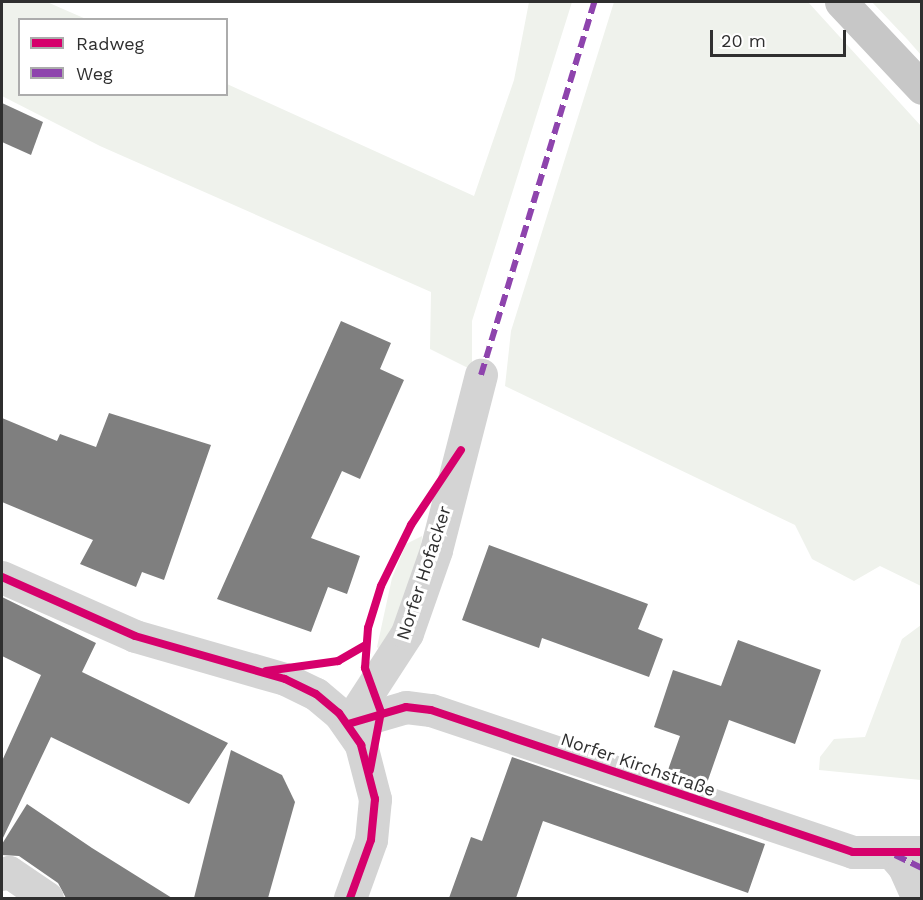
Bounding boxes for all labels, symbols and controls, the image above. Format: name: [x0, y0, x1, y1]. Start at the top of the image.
legend: [18, 18, 228, 96]
scale bar: [713, 18, 850, 56]
text: 20 m: [721, 30, 766, 51]
text: Radweg: [76, 33, 144, 54]
text: Weg: [76, 63, 113, 84]
street label: Norfer Hofacker: [392, 503, 456, 643]
street label: Norfer Kirchstraße: [558, 728, 718, 802]

